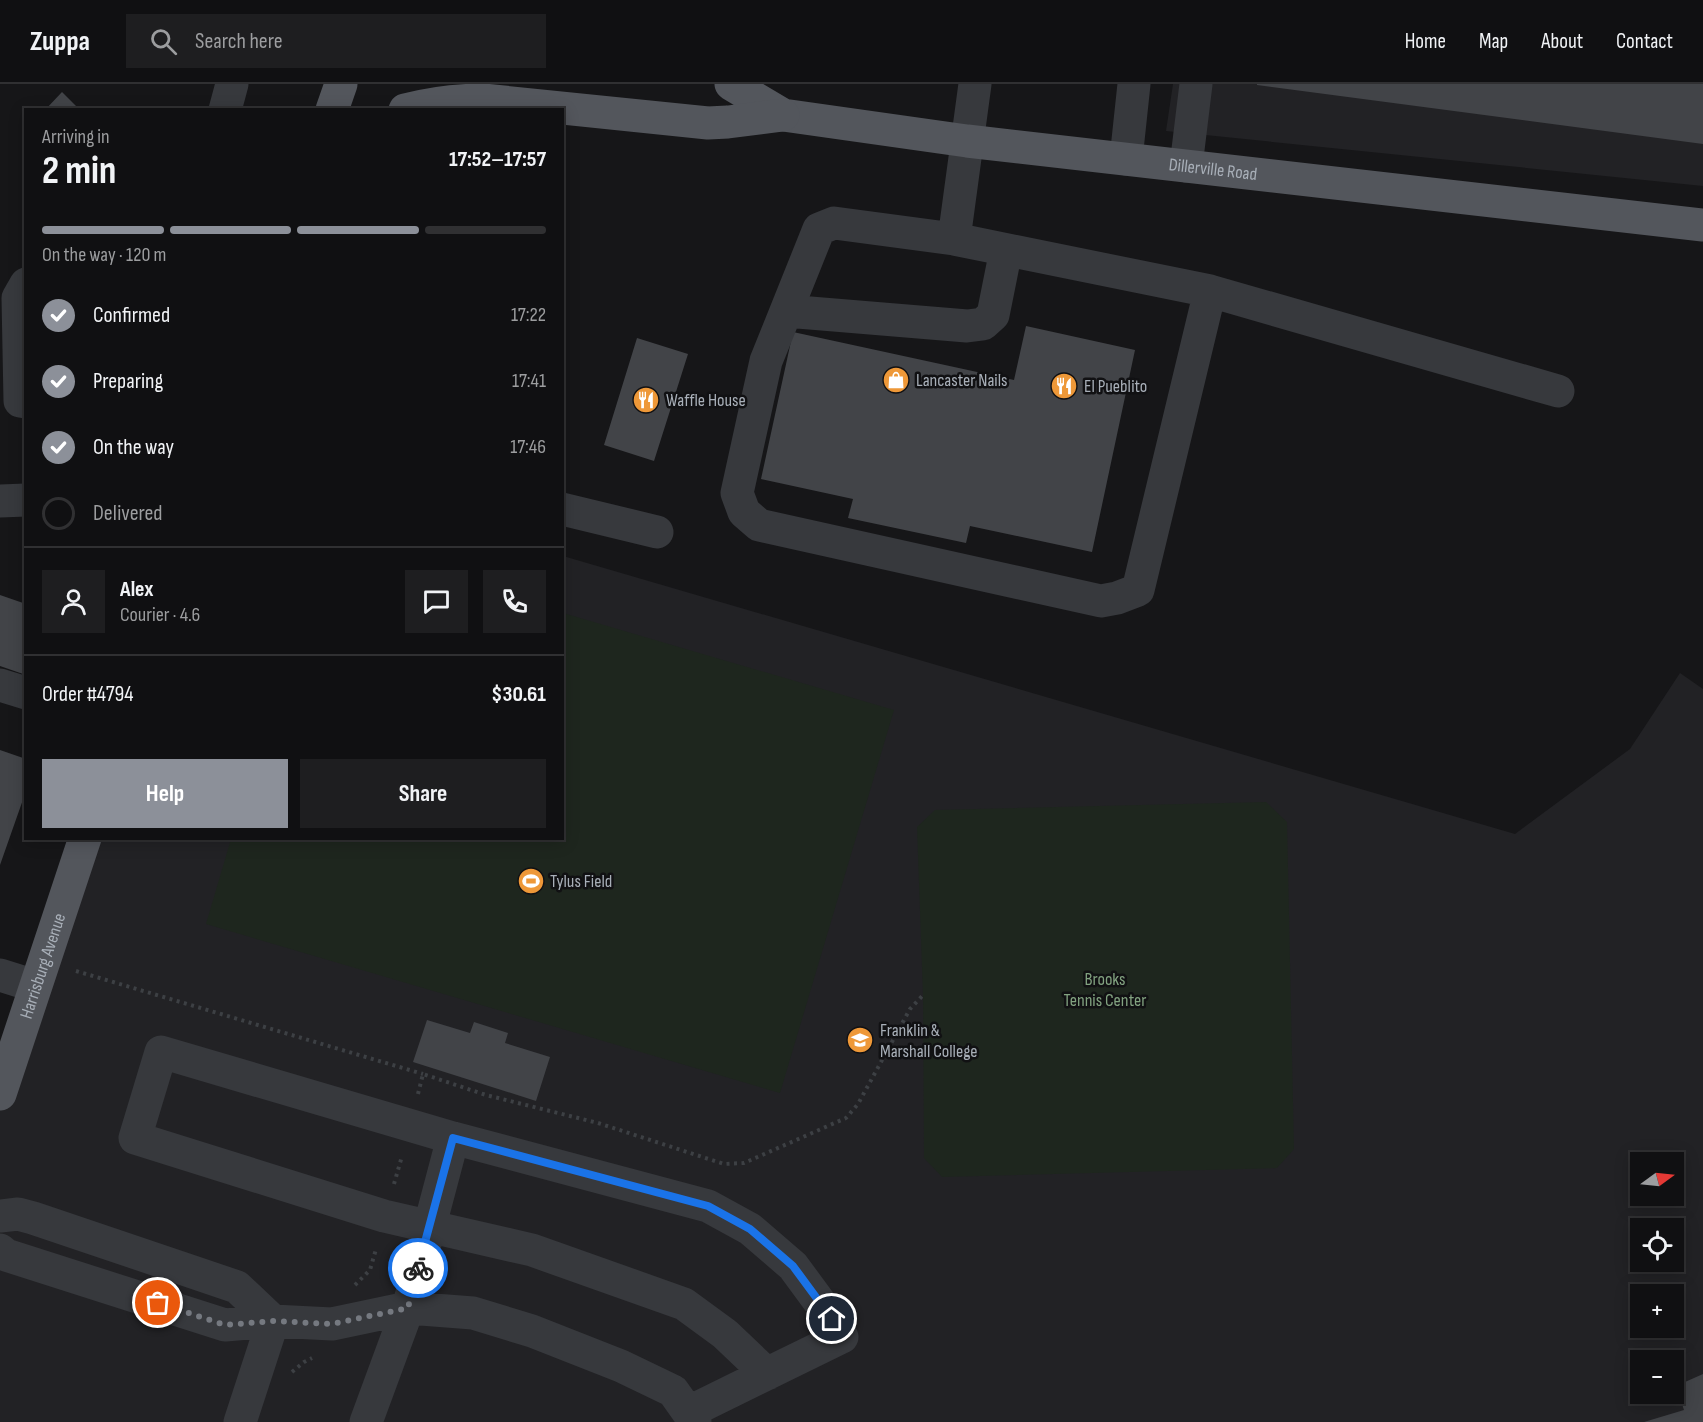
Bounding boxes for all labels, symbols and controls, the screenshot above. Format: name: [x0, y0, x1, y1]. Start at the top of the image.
search box: [126, 14, 546, 68]
text: Zuppa: [30, 25, 90, 58]
icon: search: [147, 25, 180, 58]
text: Search here: [195, 28, 283, 55]
text: Home: [1405, 29, 1446, 54]
text: Map: [1479, 29, 1508, 54]
text: About: [1541, 29, 1583, 54]
text: Contact: [1616, 29, 1673, 54]
text: Arriving in: [42, 125, 110, 149]
text: 17:52–17:57: [449, 146, 546, 173]
text: 2 min: [42, 148, 116, 195]
street label: Dillerville Road: [1168, 154, 1258, 185]
text: On the way · 120 m: [42, 243, 166, 267]
icon: check: [42, 299, 75, 332]
text: Confirmed: [93, 302, 170, 329]
text: 17:22: [511, 303, 546, 327]
icon: check: [42, 365, 75, 398]
shop icon: Lancaster Nails: [881, 365, 911, 395]
text: Preparing: [93, 368, 163, 395]
text: 17:41: [512, 369, 546, 393]
place label: Lancaster Nails: [916, 370, 1008, 391]
restaurant icon: El Pueblito: [1049, 371, 1079, 401]
place label: El Pueblito: [1084, 376, 1147, 397]
restaurant icon: Waffle House: [631, 385, 661, 415]
place label: Waffle House: [666, 390, 746, 411]
icon: check: [42, 431, 75, 464]
text: On the way: [93, 434, 174, 461]
text: 17:46: [510, 435, 546, 459]
text: Delivered: [93, 500, 162, 527]
button: person: [42, 570, 105, 633]
button: chat: [405, 570, 468, 633]
button: phone: [483, 570, 546, 633]
text: Alex: [120, 576, 153, 603]
text: Courier · 4.6: [120, 603, 200, 627]
text: Order #4794: [42, 681, 133, 708]
text: $30.61: [491, 681, 546, 708]
button: Help: [42, 759, 288, 828]
button: Share: [300, 759, 546, 828]
sports icon: Tylus Field: [516, 866, 546, 896]
place label: Tylus Field: [550, 871, 612, 892]
street label: Harrisburg Avenue: [16, 910, 70, 1022]
park label: Brooks Tennis Center: [1064, 969, 1146, 1011]
place label: Franklin & Marshall College: [880, 1020, 978, 1062]
school or university icon: Franklin & Marshall College: [845, 1025, 875, 1055]
north arrow: [1630, 1152, 1684, 1206]
map controls: [1630, 1152, 1684, 1404]
button: locate: [1630, 1218, 1684, 1272]
courier: [388, 1238, 448, 1298]
icon: bike: [402, 1252, 435, 1285]
pin: [132, 1277, 183, 1328]
button: +: [1630, 1284, 1684, 1338]
icon: bag: [141, 1286, 174, 1319]
pin: [806, 1293, 857, 1344]
icon: home: [815, 1302, 848, 1335]
button: −: [1630, 1350, 1684, 1404]

